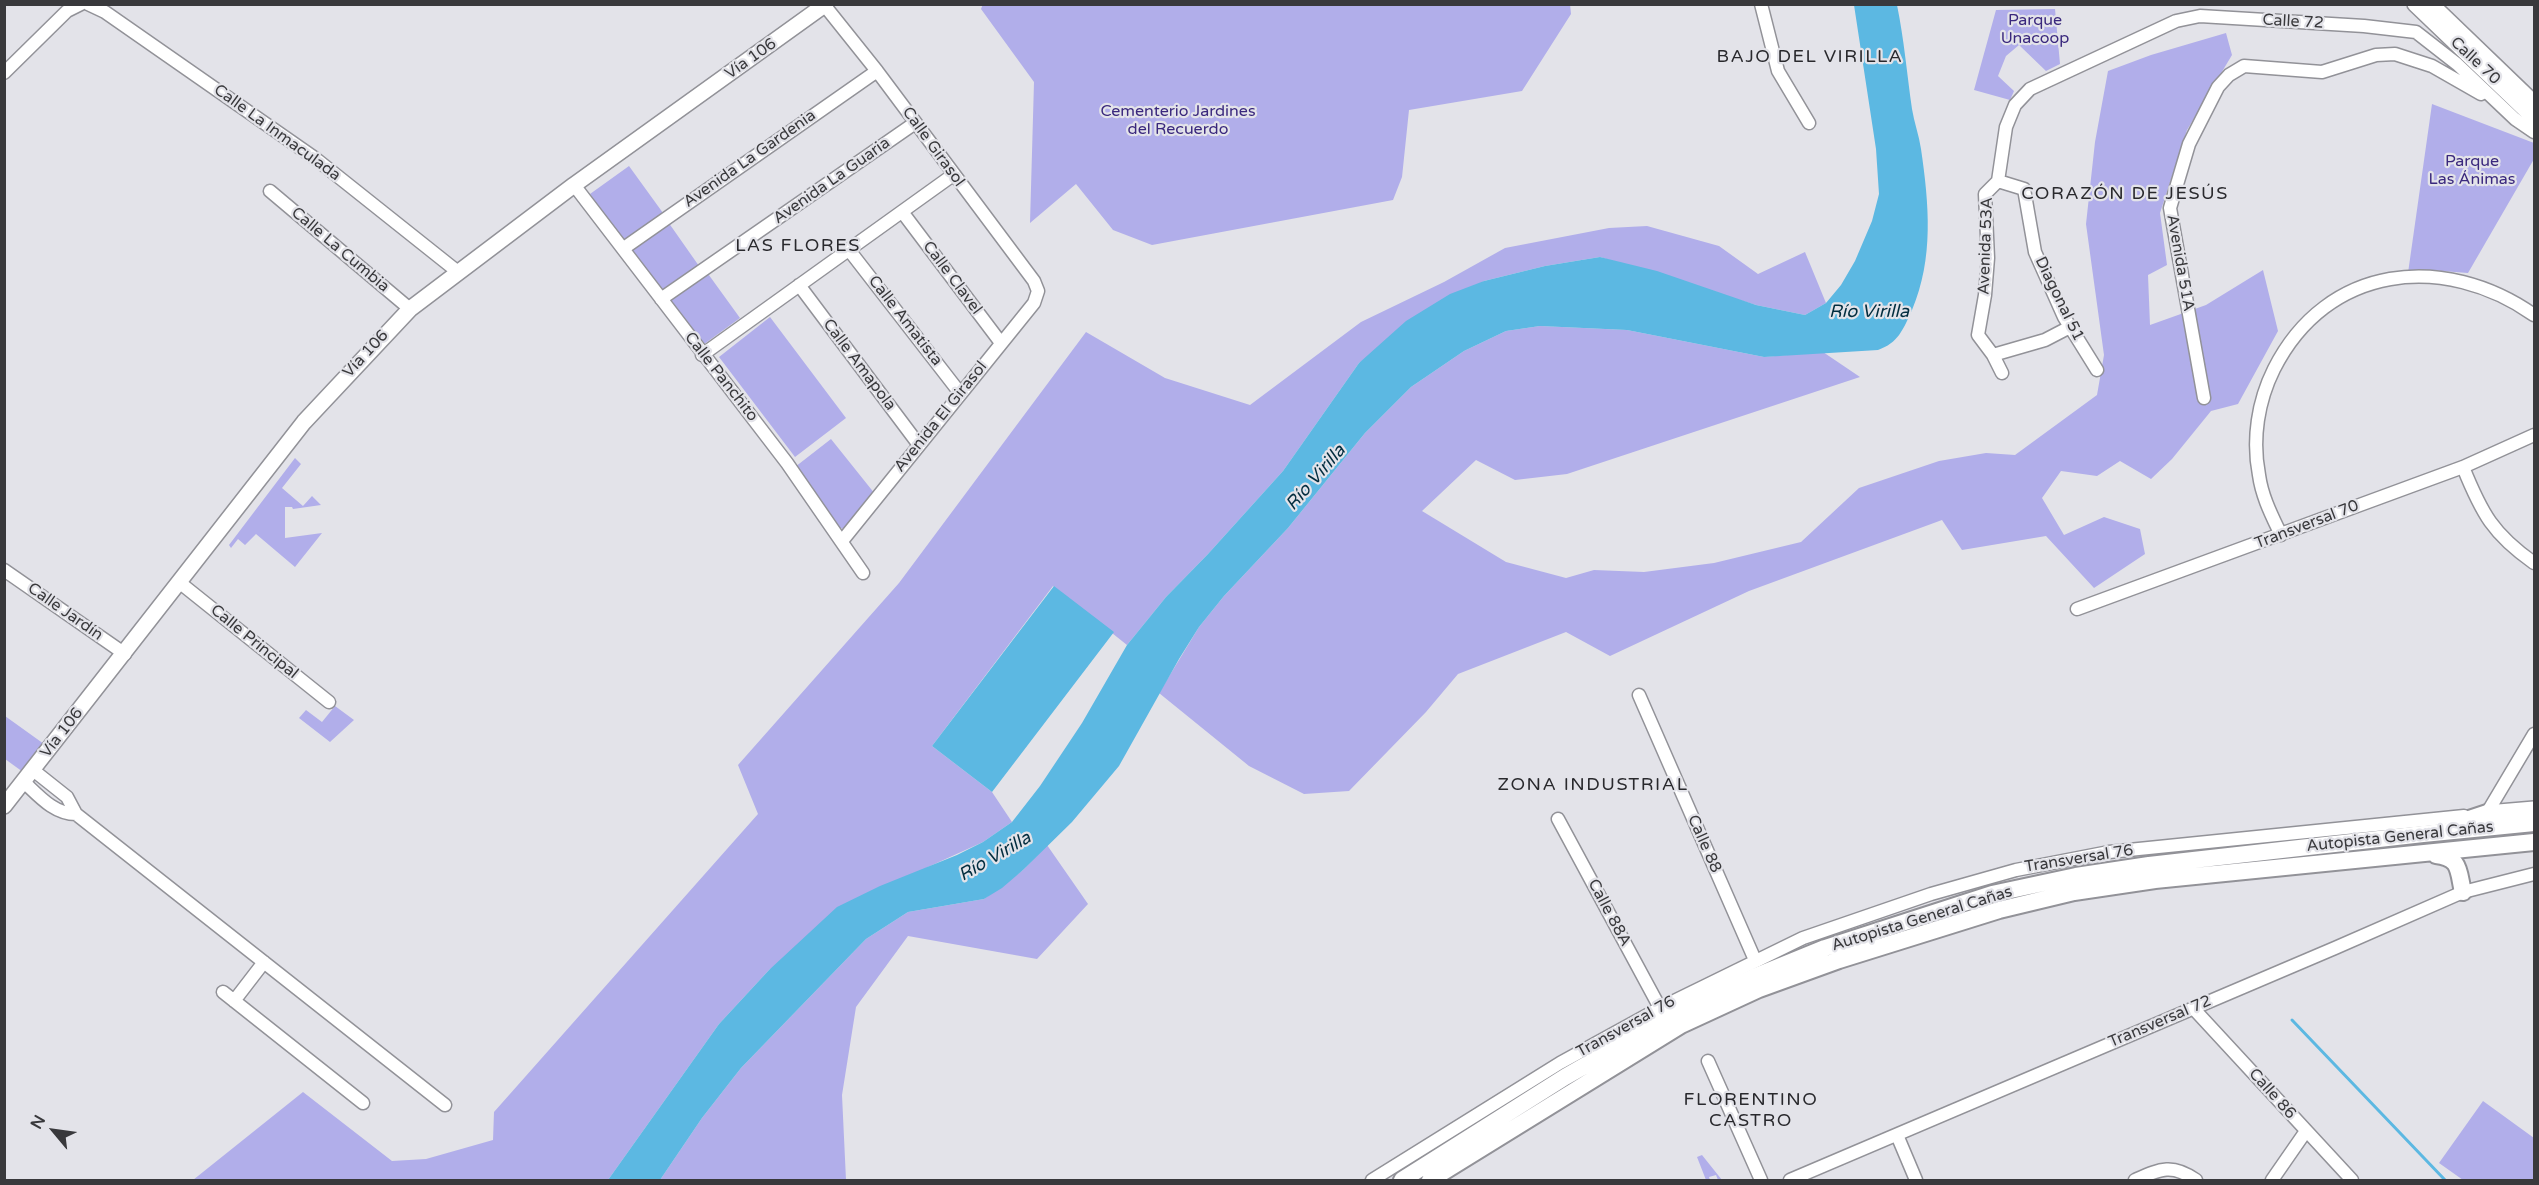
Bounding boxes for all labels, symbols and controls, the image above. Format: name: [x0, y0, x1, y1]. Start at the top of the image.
park label: Parque Unacoop: [2001, 11, 2069, 49]
street label: Calle 72: [2262, 11, 2324, 33]
street label: Calle 70: [2446, 33, 2504, 89]
street label: Vía 106: [722, 34, 780, 84]
district label: BAJO DEL VIRILLA: [1716, 46, 1904, 68]
street label: Calle La Inmaculada: [210, 81, 344, 185]
park label: Cementerio Jardines del Recuerdo: [1100, 102, 1256, 140]
street label: Calle Girasol: [898, 103, 968, 191]
street label: Avenida La Gardenia: [680, 106, 820, 212]
street label: Avenida La Guaria: [770, 134, 894, 228]
park label: Parque Las Ánimas: [2429, 152, 2515, 190]
district label: CORAZÓN DE JESÚS: [2021, 183, 2229, 205]
street label: Avenida 53A: [1975, 197, 1997, 295]
street label: Calle La Cumbia: [287, 203, 393, 297]
street label: Avenida 51A: [2162, 213, 2198, 313]
district label: LAS FLORES: [735, 235, 861, 257]
street label: Calle Clavel: [918, 238, 986, 318]
street label: Diagonal 51: [2030, 254, 2088, 344]
street label: Calle Amatista: [864, 272, 946, 370]
water label: Río Virilla: [1829, 301, 1909, 323]
street label: Calle Amapola: [818, 315, 900, 415]
street label: Vía 106: [339, 326, 393, 382]
street label: Calle Panchito: [680, 328, 762, 426]
street label: Avenida El Girasol: [891, 358, 991, 476]
water label: Río Virilla: [1282, 441, 1350, 515]
street label: Transversal 70: [2252, 496, 2362, 554]
street label: Calle Jardín: [24, 579, 106, 645]
street label: Calle Principal: [206, 601, 302, 683]
street label: Vía 106: [37, 704, 87, 762]
district label: ZONA INDUSTRIAL: [1497, 774, 1689, 796]
street label: Calle 88: [1683, 812, 1725, 876]
street label: Autopista General Cañas: [2306, 818, 2494, 856]
water label: Río Virilla: [955, 828, 1035, 886]
street label: Transversal 76: [2023, 841, 2135, 877]
street label: Calle 88A: [1583, 876, 1635, 950]
street label: Autopista General Cañas: [1829, 882, 2015, 956]
street label: Transversal 76: [1573, 992, 1679, 1062]
street label: Transversal 72: [2106, 992, 2214, 1052]
street label: Calle 86: [2244, 1065, 2300, 1123]
district label: FLORENTINO CASTRO: [1684, 1089, 1818, 1132]
north arrow: [24, 1101, 84, 1161]
text: N: [26, 1112, 50, 1133]

